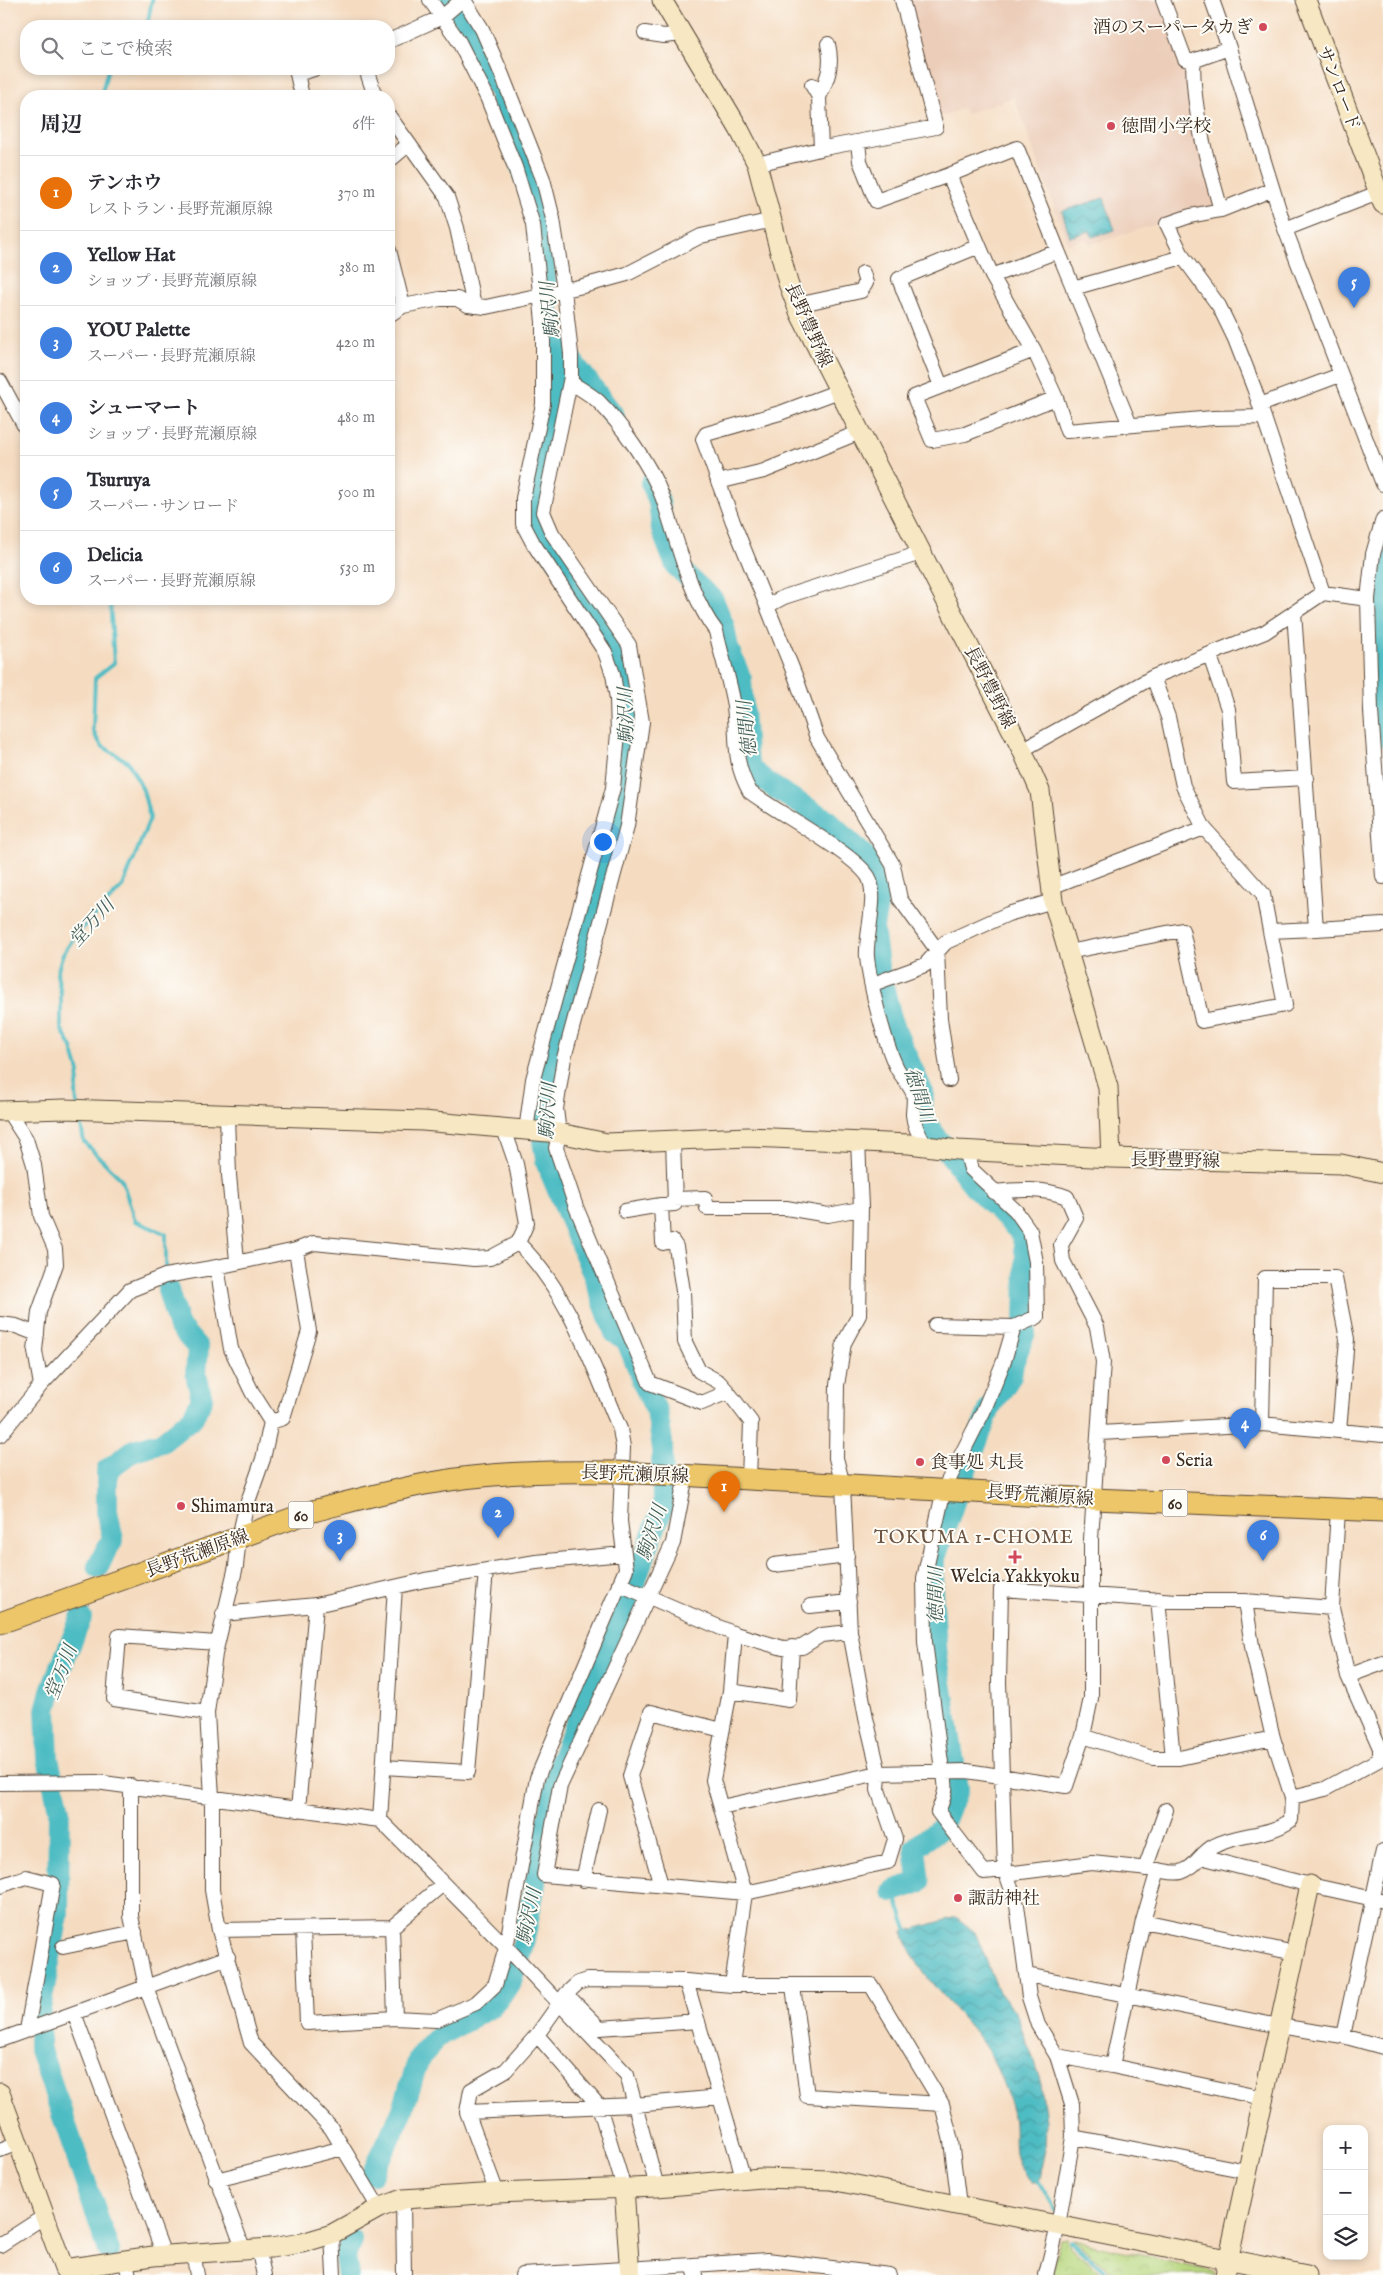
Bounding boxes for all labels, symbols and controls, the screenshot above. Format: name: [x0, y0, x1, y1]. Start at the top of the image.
place label: 酒のスーパータカぎ: [1093, 17, 1253, 40]
search box: [20, 20, 395, 75]
marker: 酒のスーパータカぎ: [1257, 21, 1269, 33]
icon: search: [38, 34, 66, 62]
text: ここで検索: [78, 38, 173, 62]
street label: サンロード: [1311, 43, 1364, 134]
text: 周辺: [40, 112, 82, 139]
text: 6件: [352, 115, 375, 135]
place label: 徳間小学校: [1121, 116, 1211, 139]
marker: 徳間小学校: [1105, 120, 1117, 132]
text: テンホウ: [87, 172, 162, 196]
text: 1: [53, 183, 59, 203]
text: 370 m: [338, 183, 375, 203]
text: レストラン · 長野荒瀬原線: [87, 200, 273, 220]
text: Yellow Hat: [87, 244, 176, 268]
text: 2: [52, 258, 60, 278]
text: 380 m: [339, 258, 375, 278]
pin: 5: [1338, 267, 1370, 308]
text: ショップ · 長野荒瀬原線: [87, 272, 257, 292]
water label: 駒沢川: [536, 278, 566, 339]
street label: 長野豊野線: [779, 280, 836, 371]
text: YOU Palette: [87, 319, 190, 343]
text: 3: [53, 333, 59, 353]
text: 420 m: [336, 333, 375, 353]
text: スーパー · 長野荒瀬原線: [87, 347, 256, 367]
text: シューマート: [87, 397, 201, 421]
text: 4: [52, 408, 60, 428]
text: 480 m: [337, 408, 375, 428]
text: ショップ · 長野荒瀬原線: [87, 425, 257, 445]
text: Tsuruya: [87, 469, 150, 493]
text: 5: [53, 483, 59, 503]
text: 500 m: [338, 483, 375, 503]
text: スーパー · サンロード: [87, 497, 239, 517]
text: Delicia: [87, 544, 143, 568]
text: 6: [53, 558, 59, 578]
text: 530 m: [340, 558, 375, 578]
text: スーパー · 長野荒瀬原線: [87, 572, 256, 592]
street label: 長野豊野線: [958, 642, 1019, 733]
water label: 駒沢川: [614, 685, 639, 745]
water label: 徳間川: [733, 697, 763, 758]
your location: [590, 829, 616, 855]
water label: 堂万川: [64, 893, 122, 953]
water label: 徳間川: [898, 1065, 939, 1128]
water label: 駒沢川: [536, 1080, 563, 1140]
street label: 長野豊野線: [1130, 1149, 1220, 1174]
pin: 4: [1229, 1408, 1261, 1449]
place label: Seria: [1176, 1450, 1213, 1473]
place label: 食事処 丸長: [930, 1452, 1024, 1475]
marker: Seria: [1160, 1454, 1172, 1466]
marker: 食事処 丸長: [914, 1456, 926, 1468]
street label: 長野荒瀬原線: [581, 1462, 689, 1489]
pin: 1: [708, 1471, 740, 1512]
street label: 長野荒瀬原線: [985, 1481, 1095, 1512]
road number: 60: [1162, 1490, 1188, 1516]
place label: Shimamura: [191, 1496, 274, 1519]
pin: 2: [482, 1497, 514, 1538]
marker: Shimamura: [175, 1500, 187, 1512]
water label: 駒沢川: [633, 1500, 674, 1563]
road number: 60: [288, 1502, 314, 1528]
pin: 3: [324, 1520, 356, 1561]
pin: 6: [1247, 1520, 1279, 1561]
street label: 長野荒瀬原線: [143, 1525, 252, 1584]
district label: TOKUMA 1-CHOME: [874, 1526, 1074, 1550]
marker: Welcia Yakkyoku: [1009, 1551, 1021, 1563]
water label: 徳間川: [925, 1565, 949, 1624]
place label: Welcia Yakkyoku: [950, 1566, 1080, 1589]
water label: 堂万川: [40, 1640, 84, 1704]
water label: 駒沢川: [512, 1884, 548, 1947]
place label: 諏訪神社: [968, 1888, 1040, 1911]
marker: 諏訪神社: [952, 1892, 964, 1904]
map controls: [1323, 2125, 1368, 2260]
button: +: [1323, 2125, 1368, 2170]
button: −: [1323, 2170, 1368, 2215]
button: layers: [1323, 2215, 1368, 2260]

